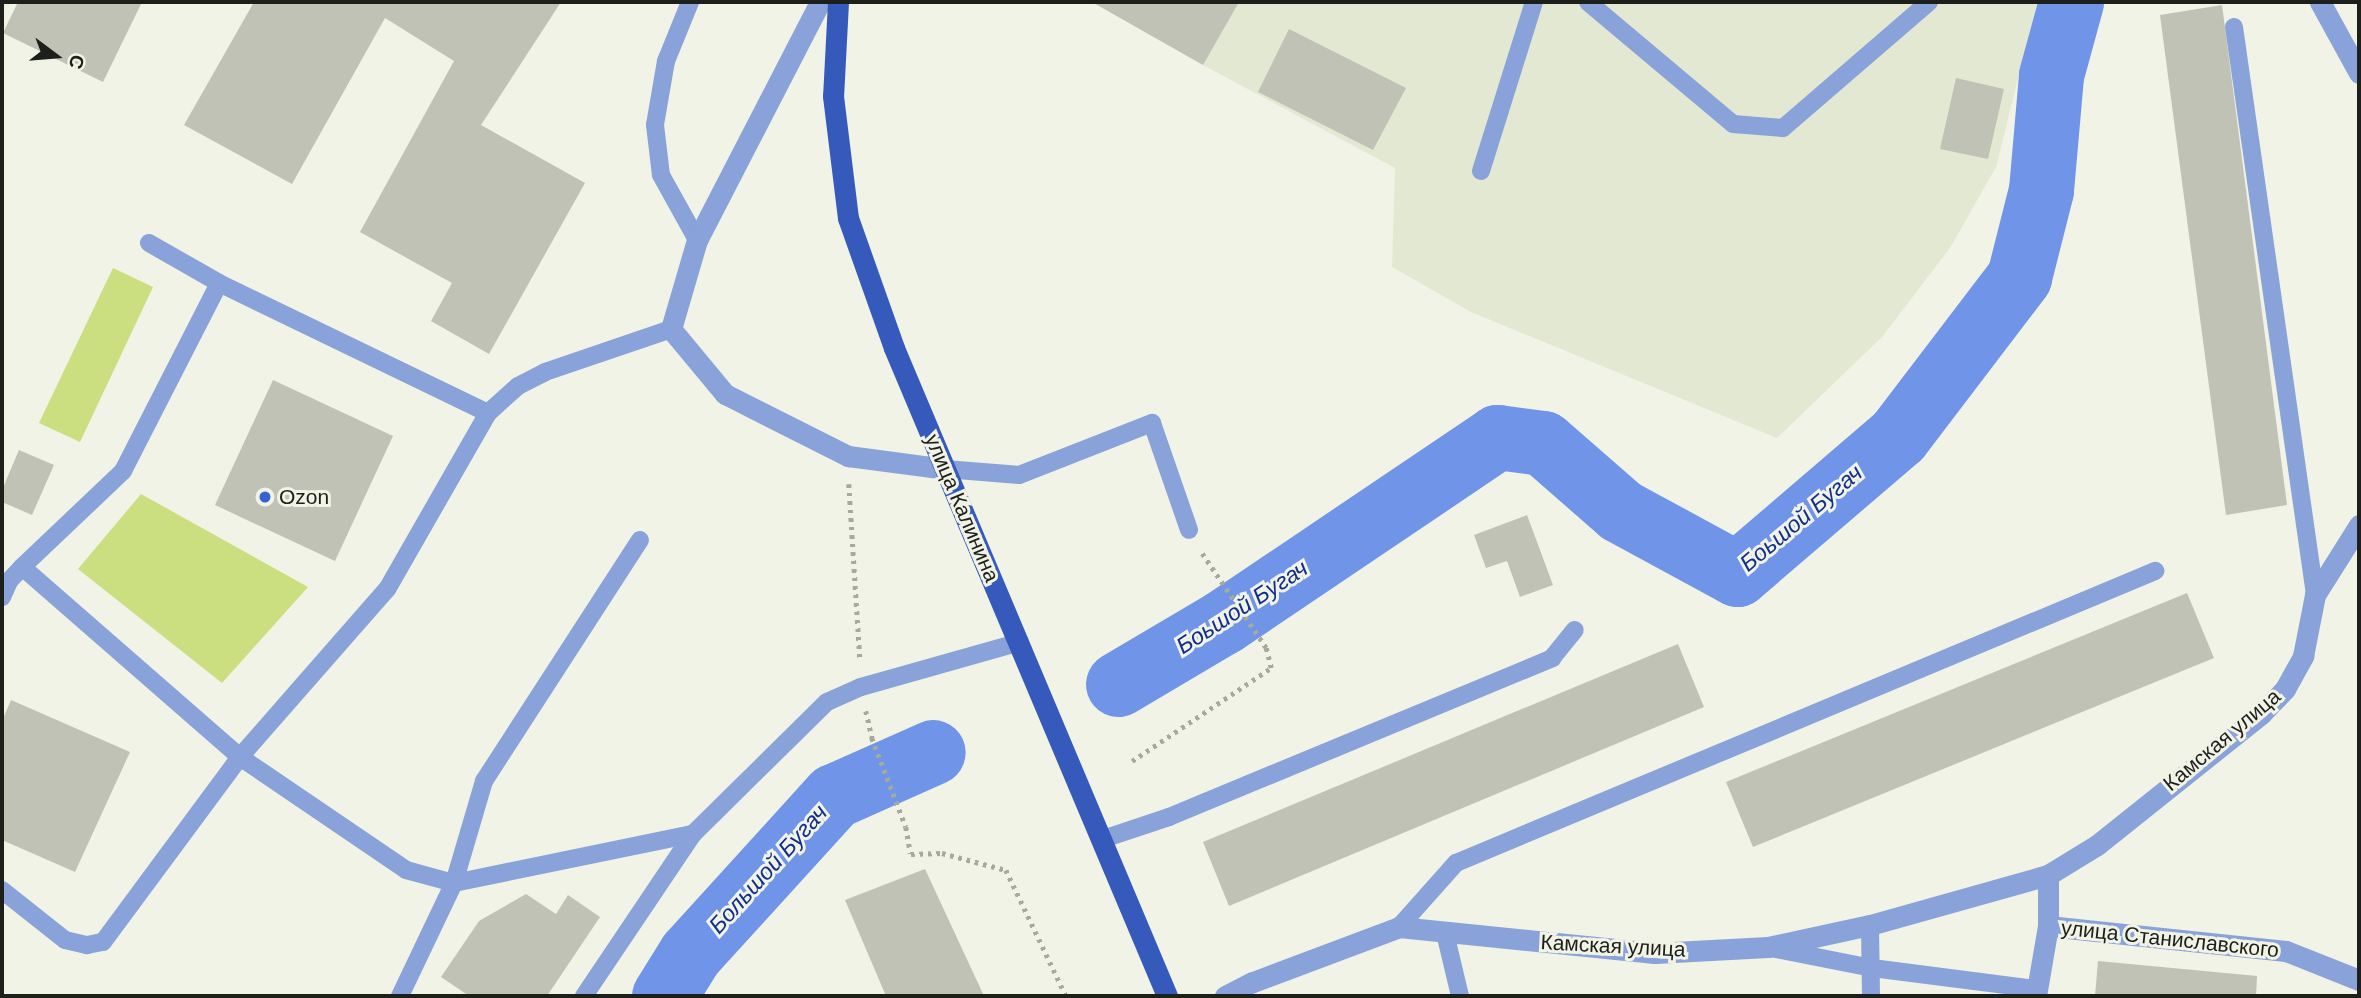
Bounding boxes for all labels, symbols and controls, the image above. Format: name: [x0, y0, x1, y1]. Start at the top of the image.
north arrow: [21, 21, 91, 91]
text: С: [65, 52, 89, 71]
street label: улица Калинина: [920, 430, 1004, 586]
water label: Боьшой Бугач: [1734, 459, 1868, 577]
place label: Ozon: [279, 484, 329, 510]
marker: Ozon: [257, 489, 273, 505]
water label: Боьшой Бугач: [1171, 554, 1313, 660]
street label: Камская улица: [2158, 684, 2286, 796]
water label: Большой Бугач: [703, 799, 833, 939]
street label: улица Станиславского: [2060, 915, 2280, 963]
street label: Камская улица: [1540, 930, 1686, 962]

